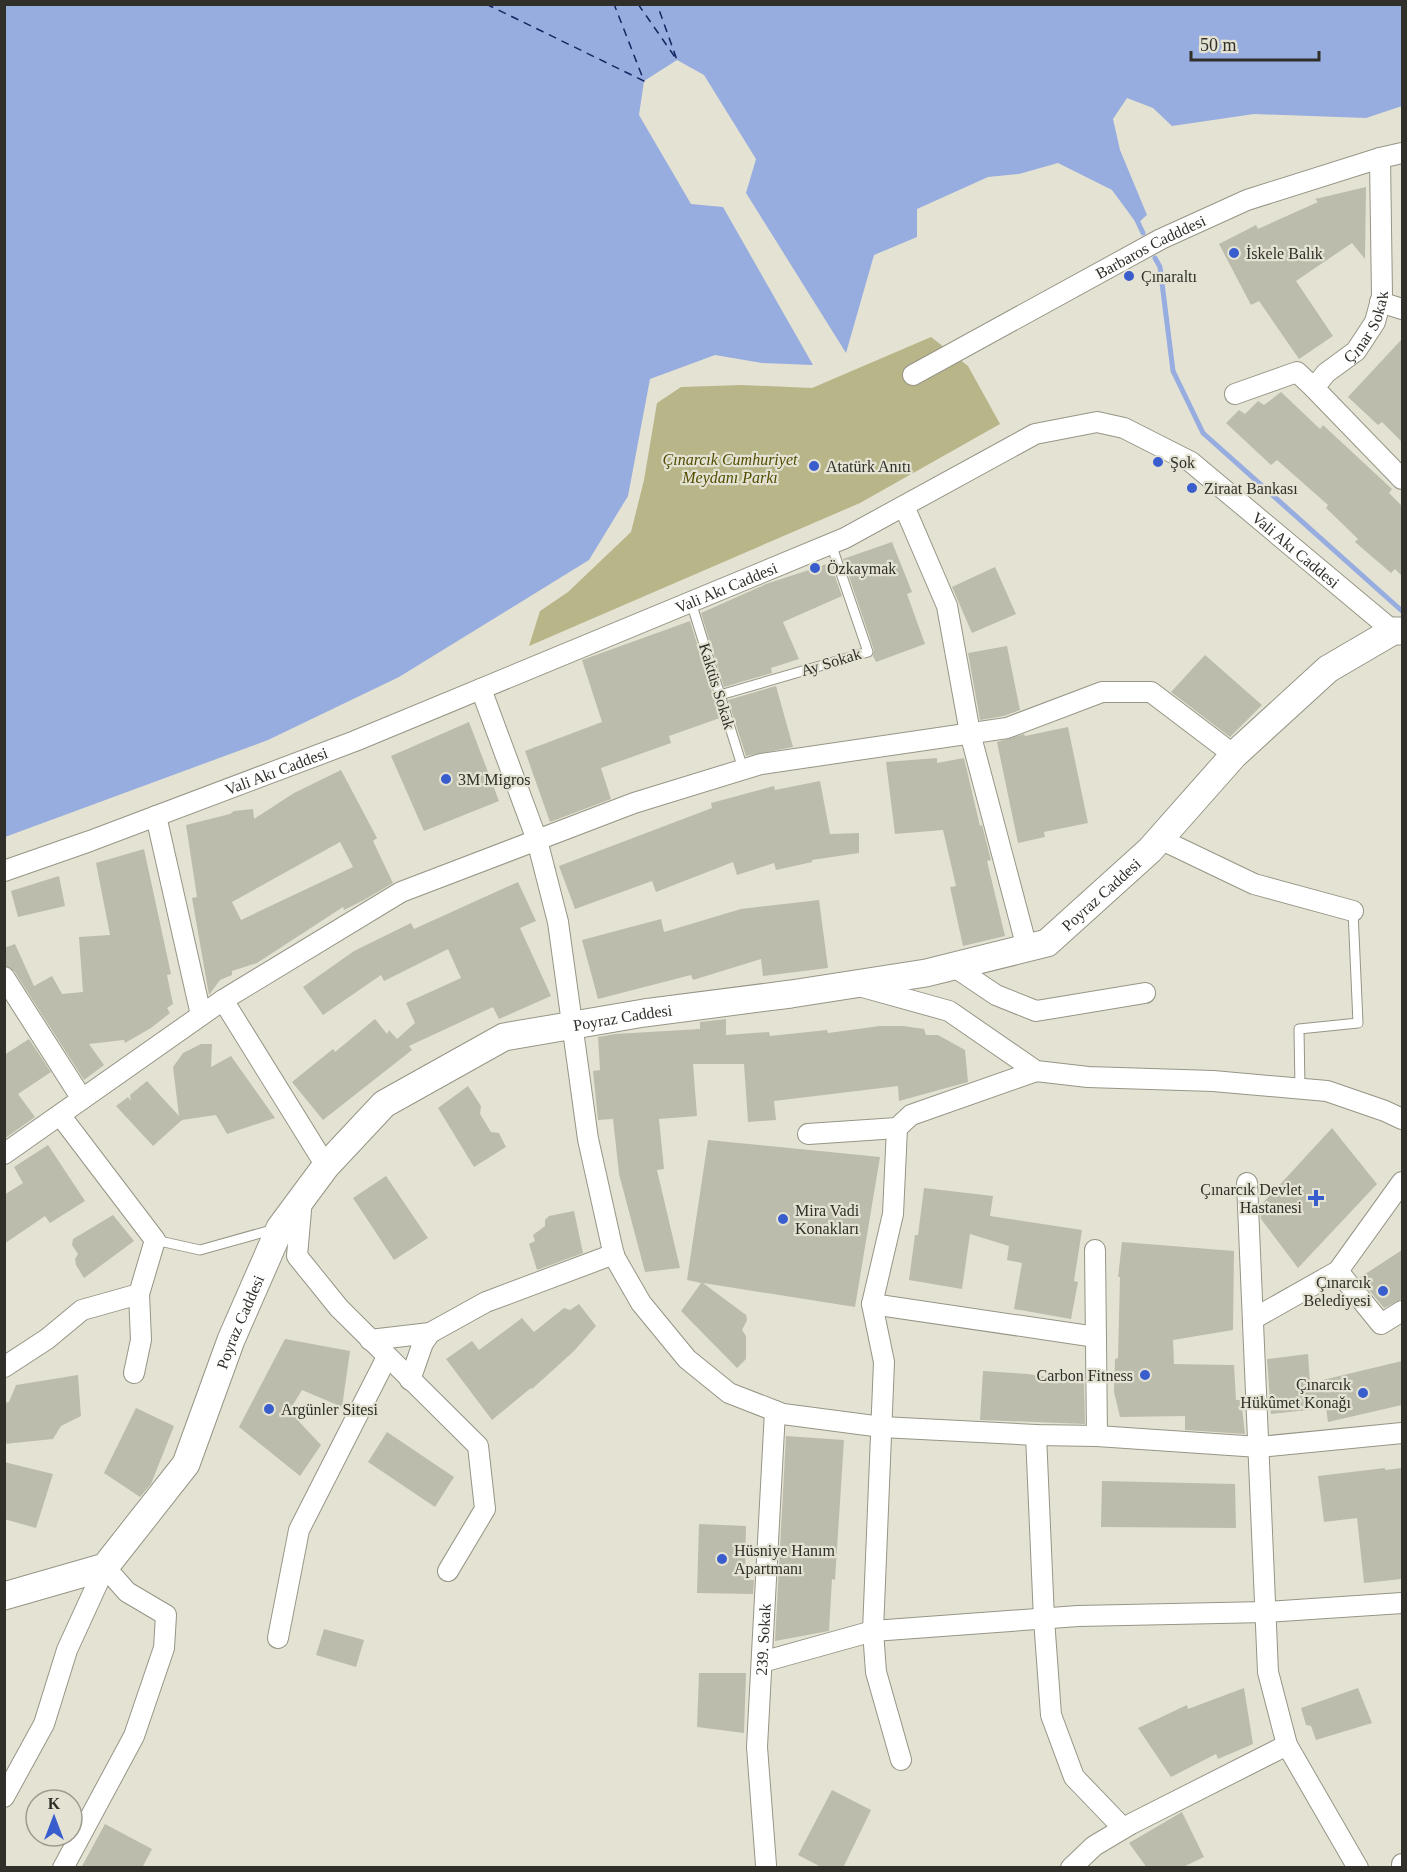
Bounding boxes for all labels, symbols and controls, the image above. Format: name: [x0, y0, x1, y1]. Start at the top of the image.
scale bar: [1191, 24, 1318, 62]
text: 50 m: [1200, 35, 1237, 55]
street label: Barbaros Cadddesi: [1092, 211, 1209, 282]
place label: İskele Balık: [1246, 245, 1323, 262]
marker: İskele Balık: [1227, 246, 1241, 260]
place label: Çınaraltı: [1141, 268, 1198, 286]
marker: Çınaraltı: [1122, 269, 1136, 283]
street label: Çınar Sokak: [1340, 291, 1391, 367]
park label: Çınarcık Cumhuriyet Meydanı Parkı: [663, 451, 798, 487]
place label: Şok: [1170, 454, 1195, 472]
marker: Şok: [1151, 455, 1165, 469]
place label: Atatürk Anıtı: [826, 458, 911, 475]
marker: Atatürk Anıtı: [807, 459, 821, 473]
place label: Ziraat Bankası: [1204, 480, 1298, 497]
marker: Ziraat Bankası: [1185, 481, 1199, 495]
street label: Vali Akı Caddesi: [1249, 508, 1343, 591]
street label: Vali Akı Caddesi: [673, 558, 780, 616]
place label: Özkaymak: [827, 560, 896, 578]
marker: Özkaymak: [808, 561, 822, 575]
street label: Kaktüs Sokak: [696, 641, 738, 731]
street label: Ay Sokak: [799, 645, 863, 680]
street label: Vali Akı Caddesi: [222, 743, 330, 798]
place label: 3M Migros: [458, 771, 530, 789]
marker: 3M Migros: [439, 772, 453, 786]
street label: Poyraz Caddesi: [1058, 854, 1144, 934]
street label: Poyraz Caddesi: [572, 1001, 674, 1034]
place label: Çınarcık Devlet Hastanesi: [1200, 1181, 1303, 1216]
marker: Çınarcık Devlet Hastanesi: [1307, 1189, 1325, 1207]
place label: Mira Vadi Konakları: [795, 1202, 860, 1237]
marker: Mira Vadi Konakları: [776, 1212, 790, 1226]
street label: Poyraz Caddesi: [213, 1272, 267, 1371]
place label: Çınarcık Belediyesi: [1303, 1274, 1372, 1310]
marker: Çınarcık Belediyesi: [1376, 1284, 1390, 1298]
place label: Carbon Fitness: [1037, 1367, 1133, 1384]
marker: Carbon Fitness: [1138, 1368, 1152, 1382]
place label: Çınarcık Hükûmet Konağı: [1240, 1376, 1352, 1412]
marker: Çınarcık Hükûmet Konağı: [1356, 1386, 1370, 1400]
place label: Argünler Sitesi: [281, 1401, 379, 1419]
marker: Argünler Sitesi: [262, 1402, 276, 1416]
place label: Hüsniye Hanım Apartmanı: [734, 1542, 835, 1578]
marker: Hüsniye Hanım Apartmanı: [715, 1552, 729, 1566]
street label: 239. Sokak: [752, 1603, 773, 1676]
north arrow: [24, 1788, 84, 1848]
text: K: [48, 1795, 61, 1812]

